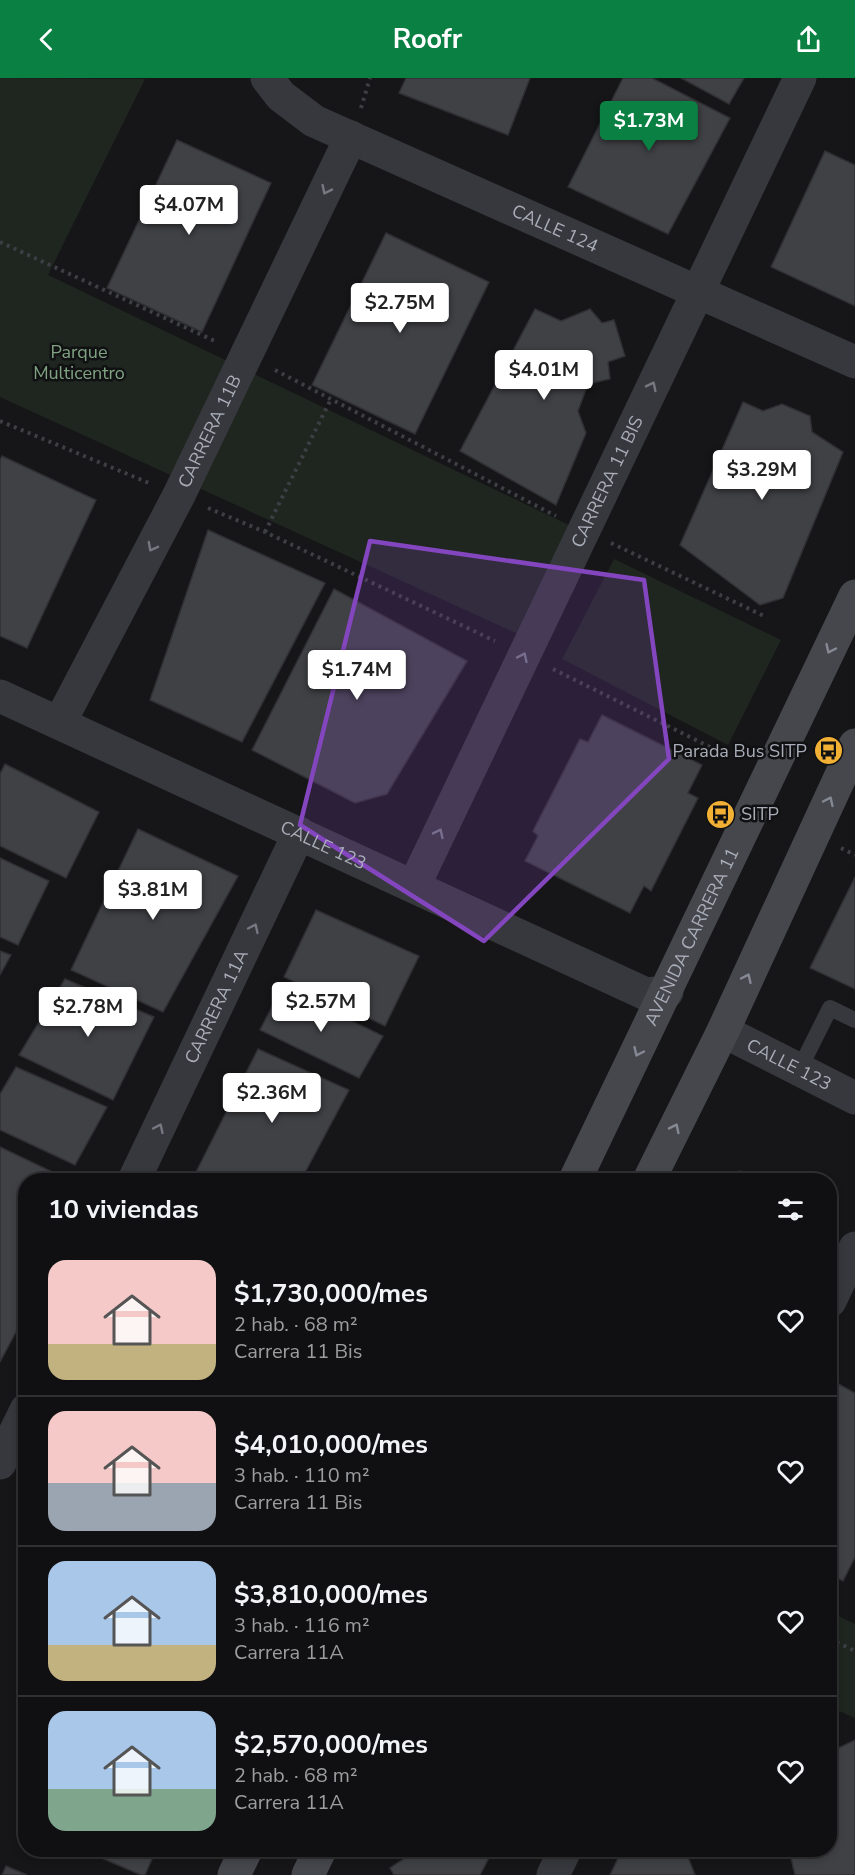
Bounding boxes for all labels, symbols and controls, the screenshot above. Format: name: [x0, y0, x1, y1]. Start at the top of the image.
text: Roofr: [393, 21, 462, 58]
icon: back: [30, 23, 63, 56]
icon: share: [792, 23, 825, 56]
pin: $1.73M: [600, 101, 698, 152]
text: $1.73M: [614, 107, 684, 134]
one-way arrow: [321, 183, 333, 194]
pin: $4.07M: [140, 185, 238, 236]
text: $4.07M: [154, 191, 224, 218]
street label: CALLE 124: [508, 199, 602, 258]
pin: $2.75M: [351, 283, 449, 334]
text: $2.75M: [365, 289, 435, 316]
park label: Parque Multicentro: [33, 340, 125, 385]
pin: $4.01M: [495, 350, 593, 401]
text: $4.01M: [509, 356, 579, 383]
street label: CARRERA 11B: [172, 371, 247, 492]
one-way arrow: [645, 382, 657, 393]
street label: CARRERA 11 BIS: [565, 412, 649, 552]
pin: $3.29M: [713, 450, 811, 501]
text: $3.29M: [727, 456, 797, 483]
one-way arrow: [148, 541, 159, 552]
one-way arrow: [825, 642, 837, 653]
pin: $1.74M: [308, 650, 406, 701]
one-way arrow: [515, 653, 527, 664]
text: $1.74M: [322, 656, 392, 683]
bus stop icon: Parada Bus SITP: [812, 735, 844, 767]
place label: Parada Bus SITP: [672, 739, 807, 763]
one-way arrow: [822, 797, 834, 808]
bus stop icon: SITP: [704, 798, 736, 830]
place label: SITP: [741, 802, 779, 826]
street label: CALLE 123: [276, 815, 370, 875]
one-way arrow: [431, 829, 443, 840]
street label: AVENIDA CARRERA 11: [639, 844, 745, 1029]
pin: $3.81M: [104, 870, 202, 921]
text: $3.81M: [118, 876, 188, 903]
one-way arrow: [246, 924, 258, 935]
street label: CARRERA 11A: [179, 946, 254, 1068]
one-way arrow: [740, 974, 752, 985]
pin: $2.57M: [272, 982, 370, 1033]
pin: $2.78M: [39, 987, 137, 1038]
text: $2.57M: [286, 988, 356, 1015]
text: $2.78M: [53, 993, 123, 1020]
street label: CALLE 123: [743, 1033, 835, 1096]
one-way arrow: [633, 1046, 645, 1057]
pin: $2.36M: [223, 1073, 321, 1124]
text: $2.36M: [237, 1079, 307, 1106]
one-way arrow: [152, 1123, 164, 1134]
one-way arrow: [667, 1123, 679, 1134]
text: 10 viviendas: [48, 1192, 199, 1227]
icon: filters: [774, 1193, 807, 1226]
text: $1,730,000/mes: [234, 1276, 428, 1311]
icon: home: [96, 1284, 168, 1356]
icon: heart: [774, 1304, 807, 1337]
text: 2 hab. · 68 m²: [234, 1311, 358, 1338]
text: Carrera 11 Bis: [234, 1338, 362, 1365]
text: $4,010,000/mes: [234, 1427, 428, 1462]
icon: home: [96, 1435, 168, 1507]
icon: heart: [774, 1455, 807, 1488]
text: 3 hab. · 110 m²: [234, 1462, 370, 1489]
text: Carrera 11 Bis: [234, 1489, 362, 1516]
text: $3,810,000/mes: [234, 1577, 428, 1612]
icon: home: [96, 1585, 168, 1657]
icon: heart: [774, 1605, 807, 1638]
text: 3 hab. · 116 m²: [234, 1612, 370, 1639]
text: Carrera 11A: [234, 1639, 344, 1666]
text: $2,570,000/mes: [234, 1727, 428, 1762]
icon: home: [96, 1735, 168, 1807]
icon: heart: [774, 1755, 807, 1788]
text: 2 hab. · 68 m²: [234, 1762, 358, 1789]
text: Carrera 11A: [234, 1789, 344, 1816]

